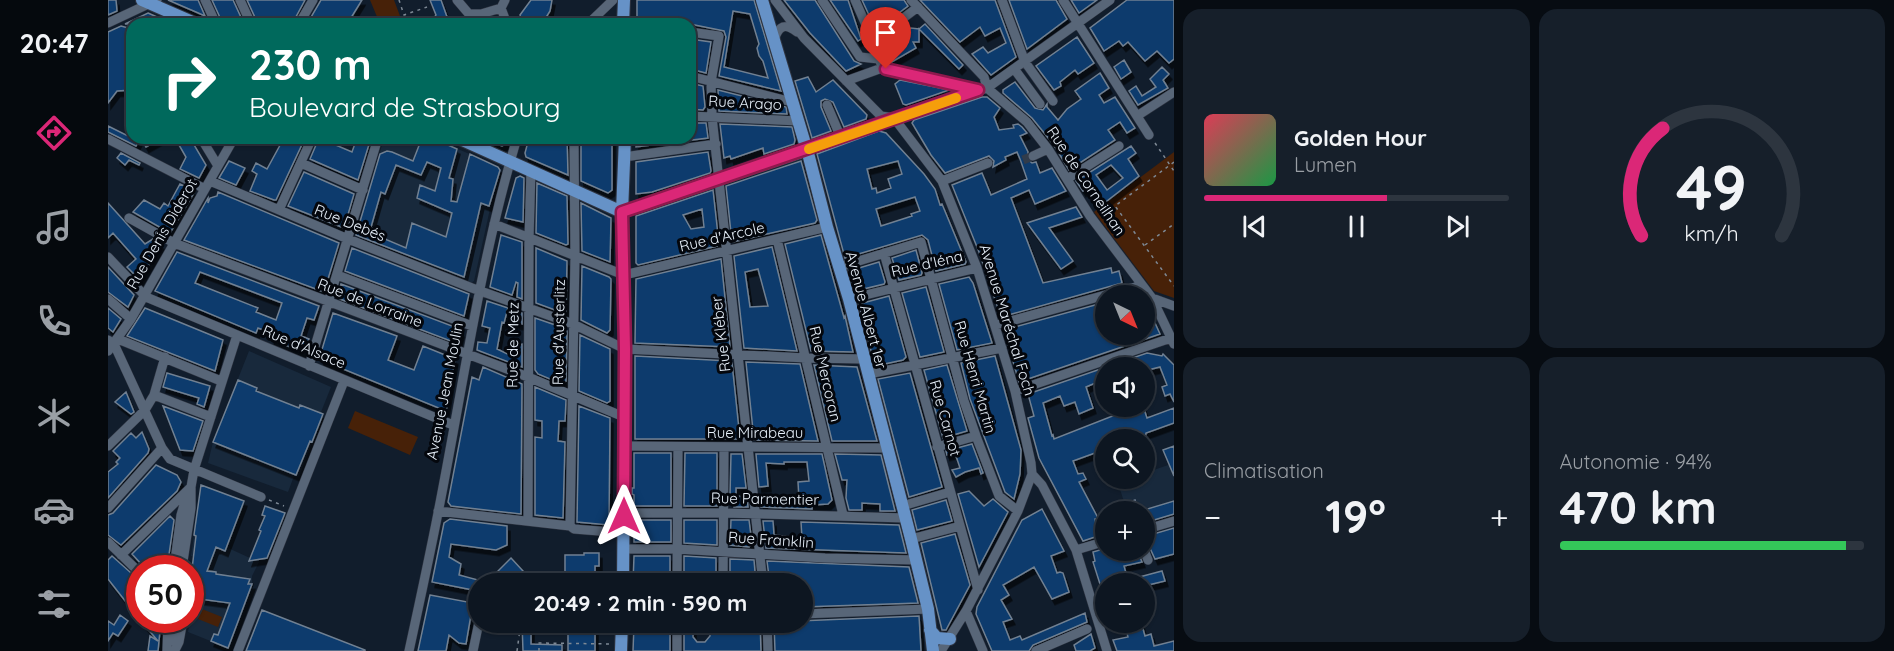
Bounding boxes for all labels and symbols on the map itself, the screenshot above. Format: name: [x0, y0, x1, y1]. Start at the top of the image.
pin: [860, 7, 911, 69]
street label: Rue Arago: [708, 91, 782, 114]
street label: Rue de Corneilhan: [1043, 123, 1130, 239]
street label: Rue Denis Diderot: [122, 175, 201, 292]
street label: Rue Debés: [312, 200, 389, 245]
street label: Rue d'Arcole: [677, 217, 766, 256]
street label: Avenue Maréchal Foch: [975, 242, 1040, 398]
street label: Rue d'Iéna: [889, 246, 965, 281]
street label: Avenue Albert 1er: [842, 249, 891, 371]
street label: Rue de Lorraine: [315, 274, 425, 331]
street label: Rue d'Austerlitz: [548, 279, 569, 385]
north arrow: [1095, 285, 1155, 345]
street label: Rue Kléber: [706, 295, 735, 373]
street label: Rue de Metz: [502, 302, 523, 388]
street label: Rue Henri Martin: [950, 318, 1001, 435]
street label: Rue d'Alsace: [260, 320, 349, 373]
street label: Avenue Jean Moulin: [422, 321, 467, 461]
street label: Rue Mercoran: [805, 324, 846, 424]
street label: Rue Carnot: [926, 378, 965, 458]
street label: Rue Mirabeau: [707, 423, 803, 442]
position arrow: [592, 484, 656, 548]
street label: Rue Parmentier: [711, 488, 819, 509]
street label: Rue Franklin: [727, 527, 815, 552]
speed limit sign: 50: [126, 555, 204, 633]

